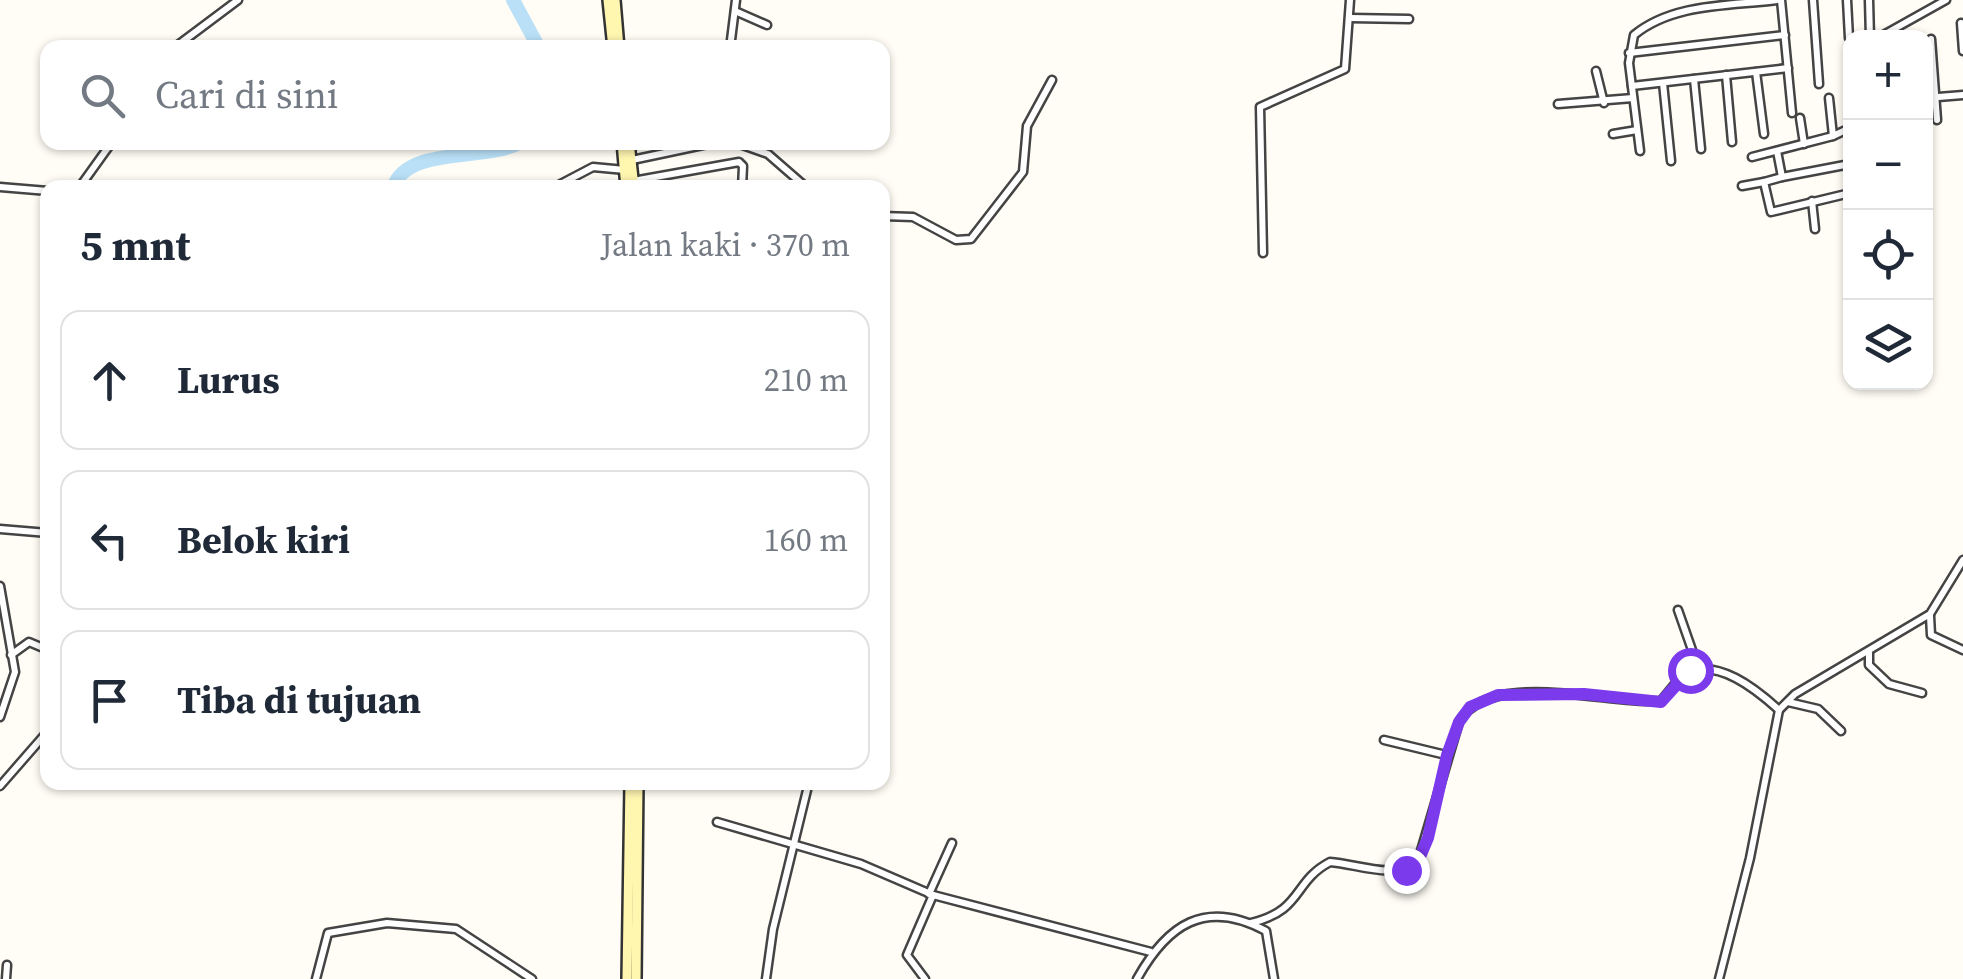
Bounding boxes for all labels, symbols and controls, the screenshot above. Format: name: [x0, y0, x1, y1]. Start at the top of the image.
map controls: [1843, 30, 1933, 390]
button: +: [1843, 30, 1933, 120]
search box: [40, 40, 890, 150]
icon: search: [75, 68, 130, 123]
text: Cari di sini: [155, 69, 338, 121]
button: −: [1843, 120, 1933, 210]
button: locate: [1843, 210, 1933, 300]
text: 5 mnt: [80, 216, 191, 274]
text: Jalan kaki · 370 m: [601, 223, 850, 267]
button: layers: [1843, 300, 1933, 390]
icon: ahead: [82, 353, 137, 408]
text: Lurus: [177, 354, 280, 406]
text: 210 m: [764, 358, 848, 402]
icon: left: [82, 513, 137, 568]
text: Belok kiri: [177, 514, 350, 566]
text: 160 m: [764, 518, 848, 562]
route start: [1668, 648, 1714, 694]
icon: arrive: [82, 673, 137, 728]
text: Tiba di tujuan: [177, 674, 421, 726]
route end: [1384, 848, 1430, 894]

